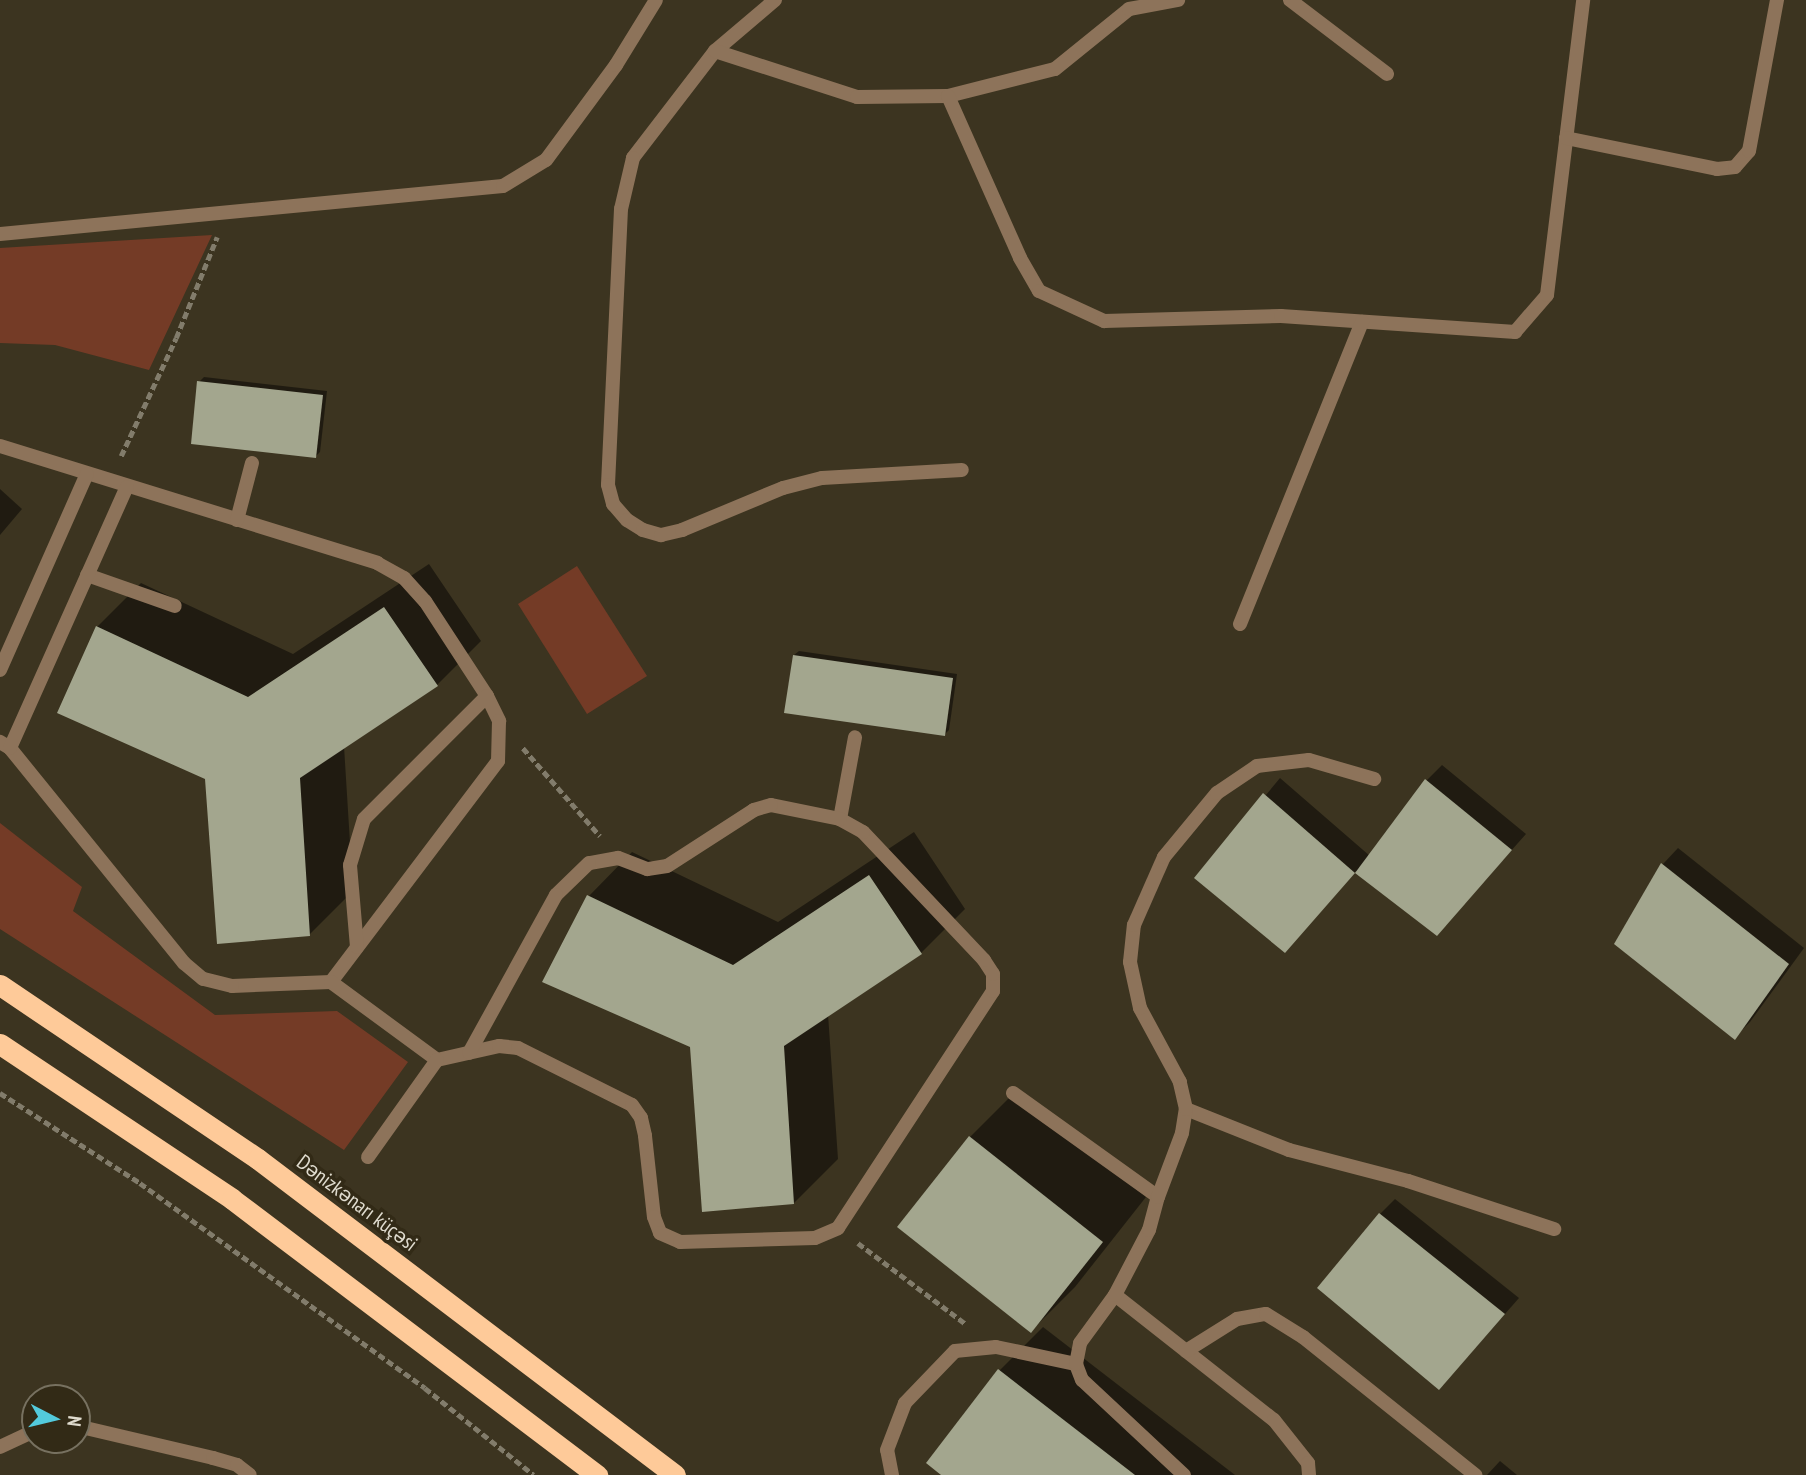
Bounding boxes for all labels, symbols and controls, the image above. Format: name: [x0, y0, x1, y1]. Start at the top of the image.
street label: Dənizkənarı küçəsi: [292, 1150, 422, 1256]
north arrow: [21, 1384, 91, 1454]
text: N: [62, 1415, 87, 1428]

